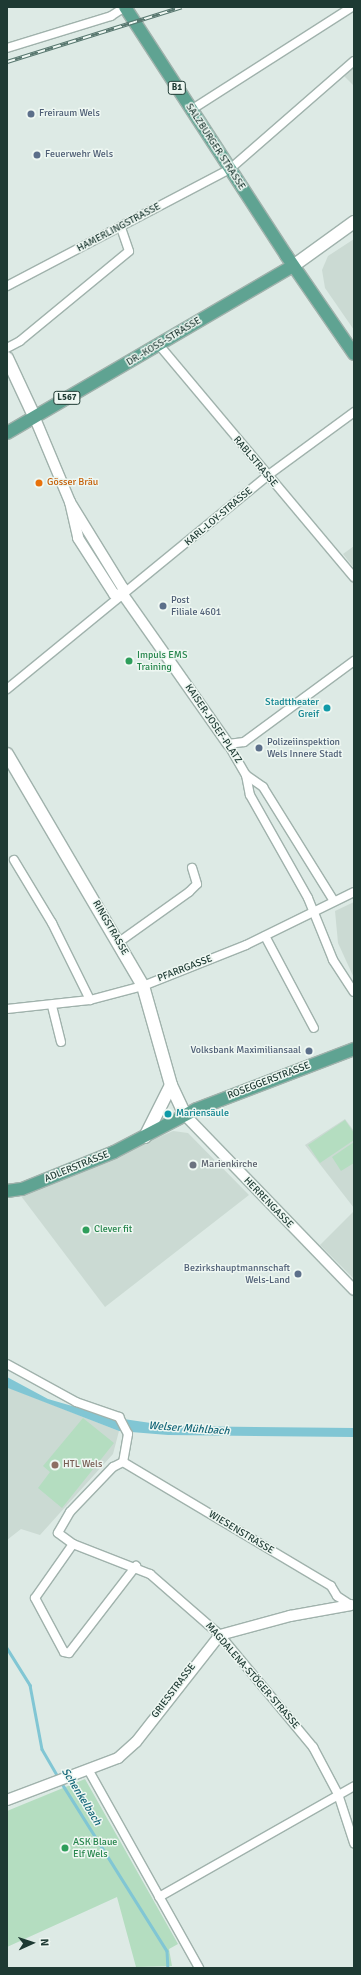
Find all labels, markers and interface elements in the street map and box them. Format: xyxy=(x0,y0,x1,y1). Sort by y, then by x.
road number: B1 xyxy=(167,81,187,95)
street label: SALZBURGER STRASSE xyxy=(183,102,247,192)
place label: Freiraum Wels xyxy=(39,108,100,120)
marker: Freiraum Wels xyxy=(26,109,36,119)
place label: Feuerwehr Wels xyxy=(45,149,113,161)
marker: Feuerwehr Wels xyxy=(32,150,42,160)
street label: HAMERLINGSTRASSE xyxy=(75,201,163,255)
street label: DR.-KOSS-STRASSE xyxy=(125,315,203,369)
road number: L567 xyxy=(53,391,81,405)
street label: RABLSTRASSE xyxy=(230,434,280,490)
place label: Gösser Bräu xyxy=(47,477,98,489)
marker: Gösser Bräu xyxy=(34,478,44,488)
street label: KARL-LOY-STRASSE xyxy=(183,485,255,549)
place label: Post Filiale 4601 xyxy=(171,594,221,618)
marker: Post Filiale 4601 xyxy=(158,601,168,611)
place label: Impuls EMS Training xyxy=(137,649,187,672)
marker: Impuls EMS Training xyxy=(124,656,134,666)
street label: KAISER-JOSEF-PLATZ xyxy=(182,682,244,766)
place label: Stadttheater Greif xyxy=(265,696,319,720)
marker: Stadttheater Greif xyxy=(322,703,332,713)
place label: Polizeiinspektion Wels Innere Stadt xyxy=(267,736,342,760)
marker: Polizeiinspektion Wels Innere Stadt xyxy=(254,743,264,753)
street label: RINGSTRASSE xyxy=(89,898,131,958)
street label: PFARRGASSE xyxy=(156,953,214,985)
place label: Volksbank Maximiliansaal xyxy=(190,1045,301,1057)
marker: Volksbank Maximiliansaal xyxy=(304,1046,314,1056)
street label: ROSEGGERSTRASSE xyxy=(226,1060,312,1102)
place label: Mariensäule xyxy=(176,1108,229,1120)
marker: Mariensäule xyxy=(163,1109,173,1119)
street label: ADLERSTRASSE xyxy=(43,1149,111,1185)
place label: Marienkirche xyxy=(201,1159,257,1171)
marker: Marienkirche xyxy=(188,1160,198,1170)
street label: HERRENGASSE xyxy=(241,1175,295,1231)
place label: Clever fit xyxy=(94,1224,132,1236)
marker: Clever fit xyxy=(81,1225,91,1235)
place label: Bezirkshauptmannschaft Wels-Land xyxy=(184,1262,290,1286)
marker: Bezirkshauptmannschaft Wels-Land xyxy=(293,1269,303,1279)
water label: Welser Mühlbach xyxy=(148,1420,230,1438)
place label: HTL Wels xyxy=(63,1459,102,1471)
marker: HTL Wels xyxy=(50,1460,60,1470)
street label: WIESENSTRASSE xyxy=(206,1509,276,1557)
street label: MAGDALENA-STÖGER-STRASSE xyxy=(202,1620,302,1732)
street label: GRIESSTRASSE xyxy=(149,1661,199,1721)
water label: Schenkelbach xyxy=(58,1766,104,1828)
place label: ASK Blaue Elf Wels xyxy=(73,1836,117,1860)
marker: ASK Blaue Elf Wels xyxy=(60,1843,70,1853)
north arrow xyxy=(12,1923,52,1963)
text: N xyxy=(38,1938,51,1947)

